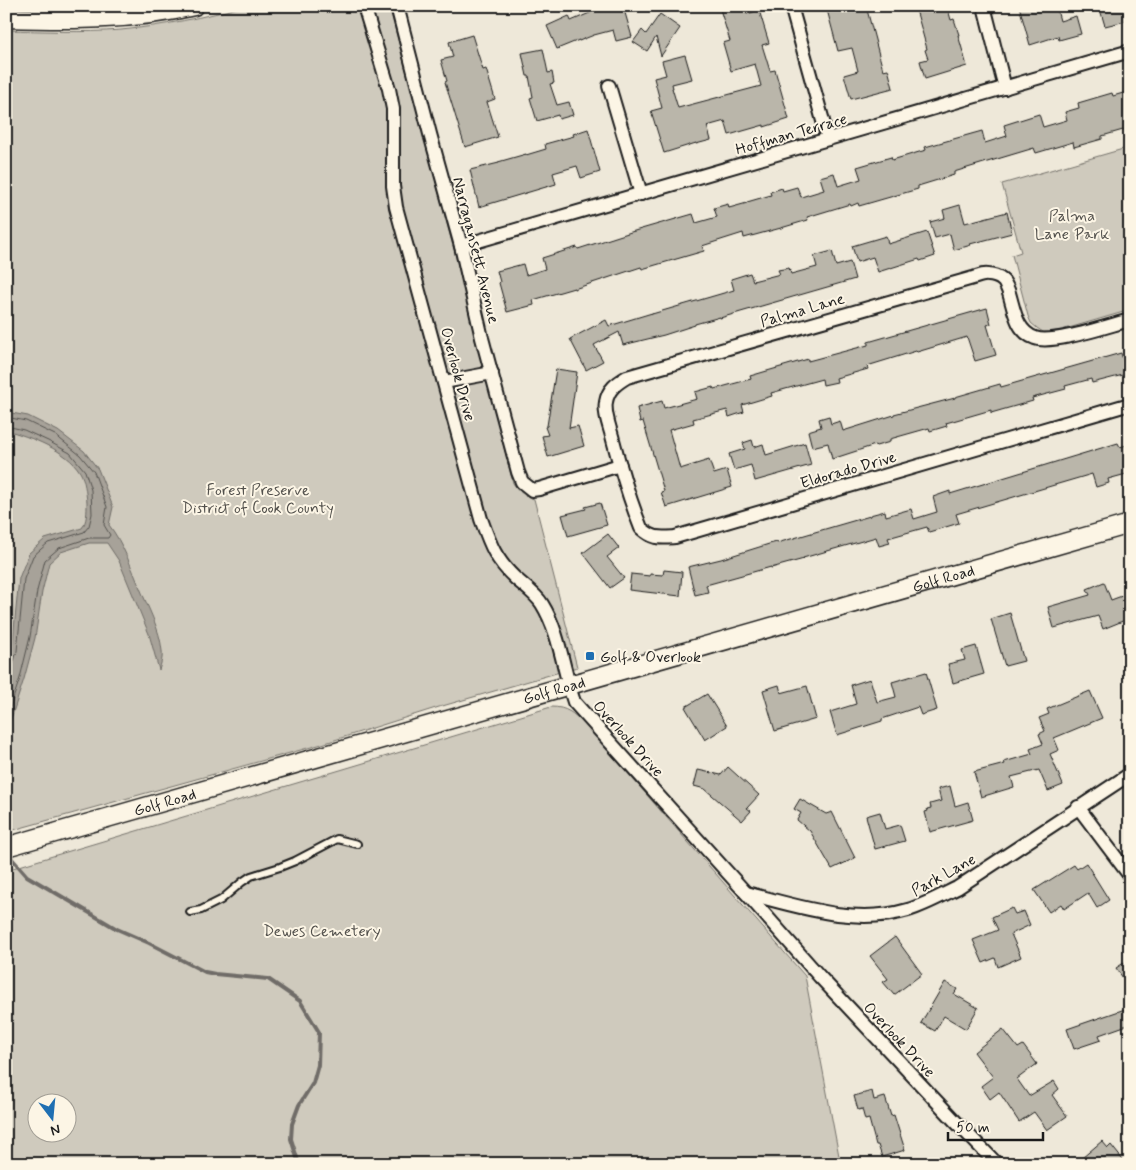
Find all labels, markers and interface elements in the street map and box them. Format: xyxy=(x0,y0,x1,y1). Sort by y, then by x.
street label: Hoffman Terrace xyxy=(733,108,850,160)
street label: Narragansett Avenue xyxy=(447,175,504,326)
park label: Palma Lane Park xyxy=(1035,206,1109,245)
street label: Palma Lane xyxy=(758,288,847,333)
street label: Overlook Drive xyxy=(435,325,480,424)
street label: Eldorado Drive xyxy=(798,447,899,494)
park label: Forest Preserve District of Cook County xyxy=(182,480,334,519)
street label: Golf Road xyxy=(910,560,977,598)
place label: Golf & Overlook xyxy=(600,647,701,668)
marker: Golf & Overlook xyxy=(584,650,596,662)
street label: Golf Road xyxy=(521,672,588,710)
street label: Overlook Drive xyxy=(588,696,668,782)
street label: Golf Road xyxy=(131,784,199,822)
street label: Park Lane xyxy=(908,849,980,902)
park label: Dewes Cemetery xyxy=(263,921,381,942)
street label: Overlook Drive xyxy=(858,998,939,1082)
north arrow xyxy=(28,1092,78,1142)
scale bar xyxy=(948,1110,1044,1142)
text: 50 m xyxy=(956,1118,990,1138)
text: N xyxy=(48,1120,62,1139)

